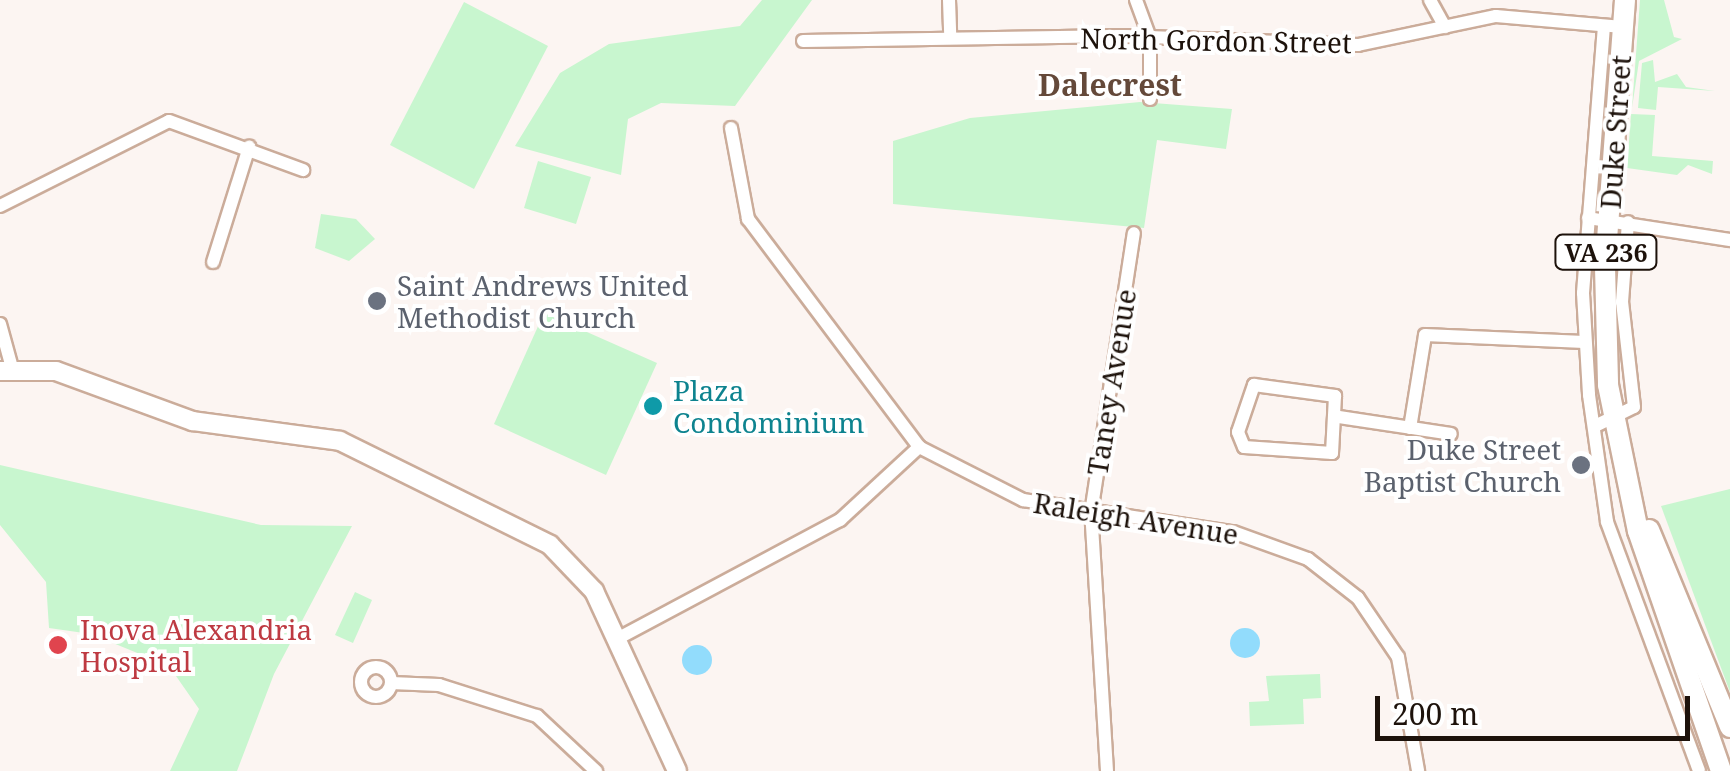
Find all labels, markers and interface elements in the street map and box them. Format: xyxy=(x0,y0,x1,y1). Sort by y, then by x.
street label: North Gordon Street xyxy=(1080,21,1352,59)
street label: Duke Street xyxy=(1593,54,1637,210)
district label: Dalecrest xyxy=(1038,67,1182,103)
road number: VA 236 xyxy=(1554,232,1658,272)
place label: Saint Andrews United Methodist Church xyxy=(397,268,688,334)
street label: Taney Avenue xyxy=(1080,286,1142,478)
marker: Saint Andrews United Methodist Church xyxy=(366,290,388,312)
place label: Plaza Condominium xyxy=(673,373,864,439)
marker: Plaza Condominium xyxy=(642,395,664,417)
place label: Duke Street Baptist Church xyxy=(1364,432,1561,498)
marker: Duke Street Baptist Church xyxy=(1570,454,1592,476)
street label: Raleigh Avenue xyxy=(1031,485,1241,551)
place label: Inova Alexandria Hospital xyxy=(80,612,312,678)
marker: Inova Alexandria Hospital xyxy=(45,632,71,658)
scale bar xyxy=(1380,676,1695,738)
text: 200 m xyxy=(1392,693,1478,734)

